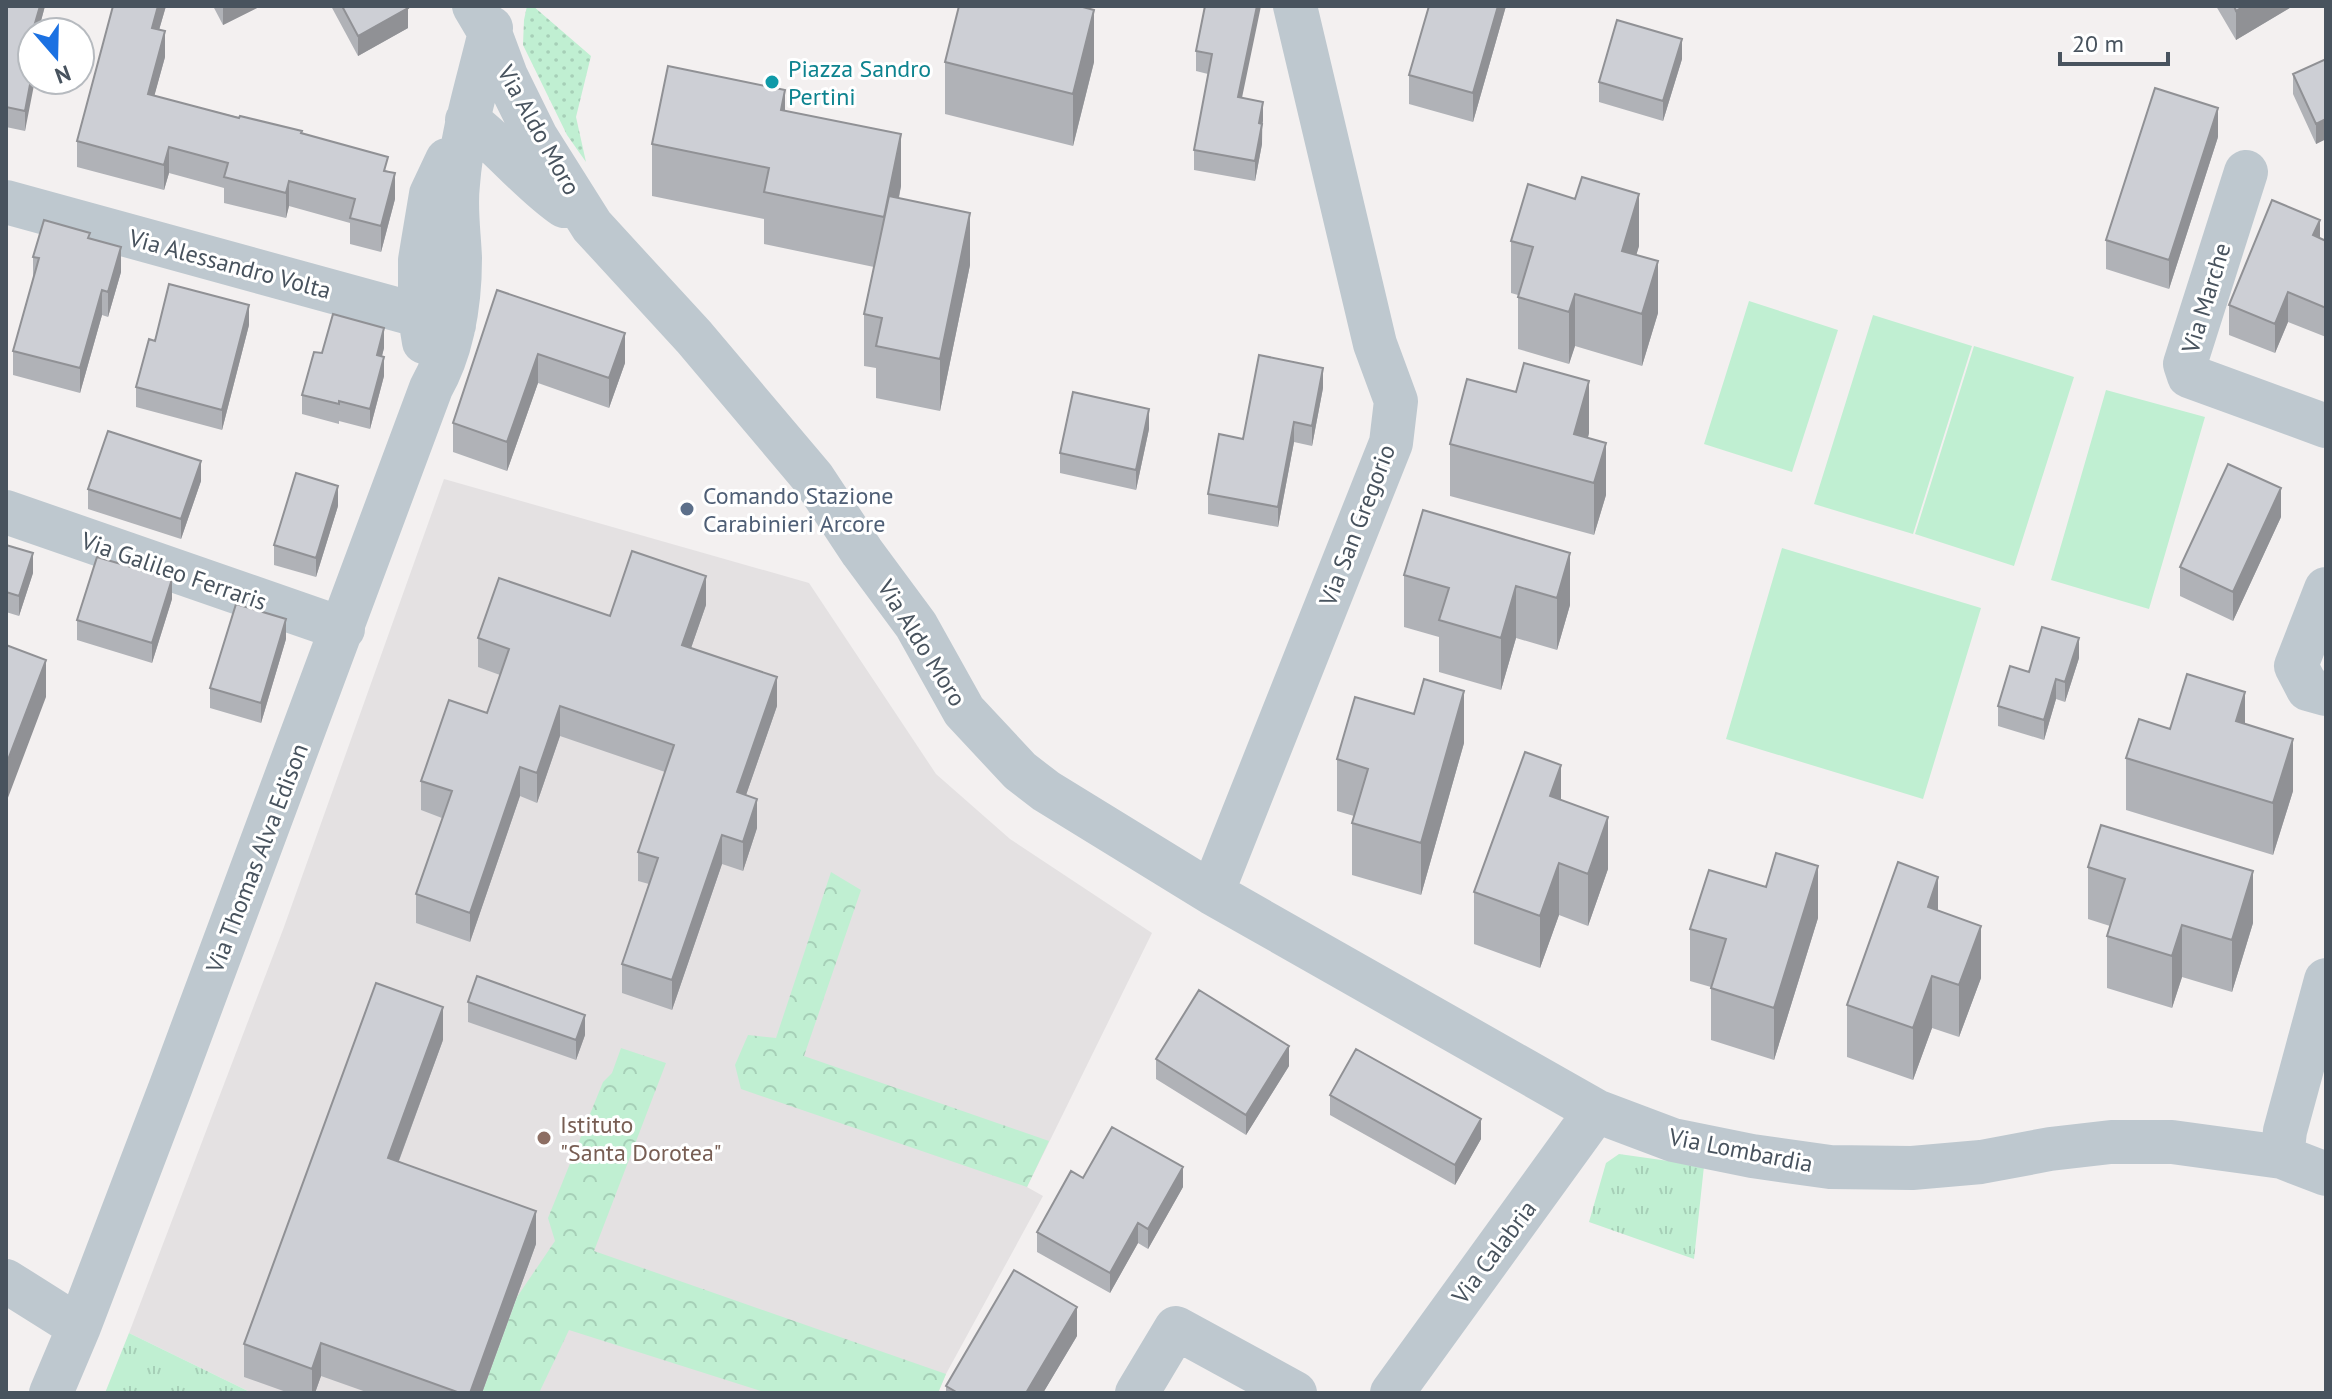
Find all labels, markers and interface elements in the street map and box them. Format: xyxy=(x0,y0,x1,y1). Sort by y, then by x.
north arrow xyxy=(16,16,96,96)
scale bar xyxy=(2060,16,2168,66)
text: 20 m xyxy=(2072,28,2124,59)
place label: Piazza Sandro Pertini xyxy=(788,53,931,112)
text: N xyxy=(51,59,74,90)
street label: Via Aldo Moro xyxy=(490,59,587,200)
marker: Piazza Sandro Pertini xyxy=(763,73,781,91)
street label: Via Alessandro Volta xyxy=(125,222,334,306)
street label: Via Marche xyxy=(2174,239,2237,358)
street label: Via San Gregorio xyxy=(1312,440,1402,611)
place label: Comando Stazione Carabinieri Arcore xyxy=(703,480,894,539)
marker: Comando Stazione Carabinieri Arcore xyxy=(678,500,696,518)
street label: Via Galileo Ferraris xyxy=(76,524,271,617)
street label: Via Aldo Moro xyxy=(870,573,973,712)
street label: Via Thomas Alva Edison xyxy=(199,739,315,978)
place label: Istituto "Santa Dorotea" xyxy=(560,1109,722,1168)
street label: Via Lombardia xyxy=(1665,1121,1816,1179)
marker: Istituto "Santa Dorotea" xyxy=(535,1129,553,1147)
street label: Via Calabria xyxy=(1444,1194,1543,1311)

